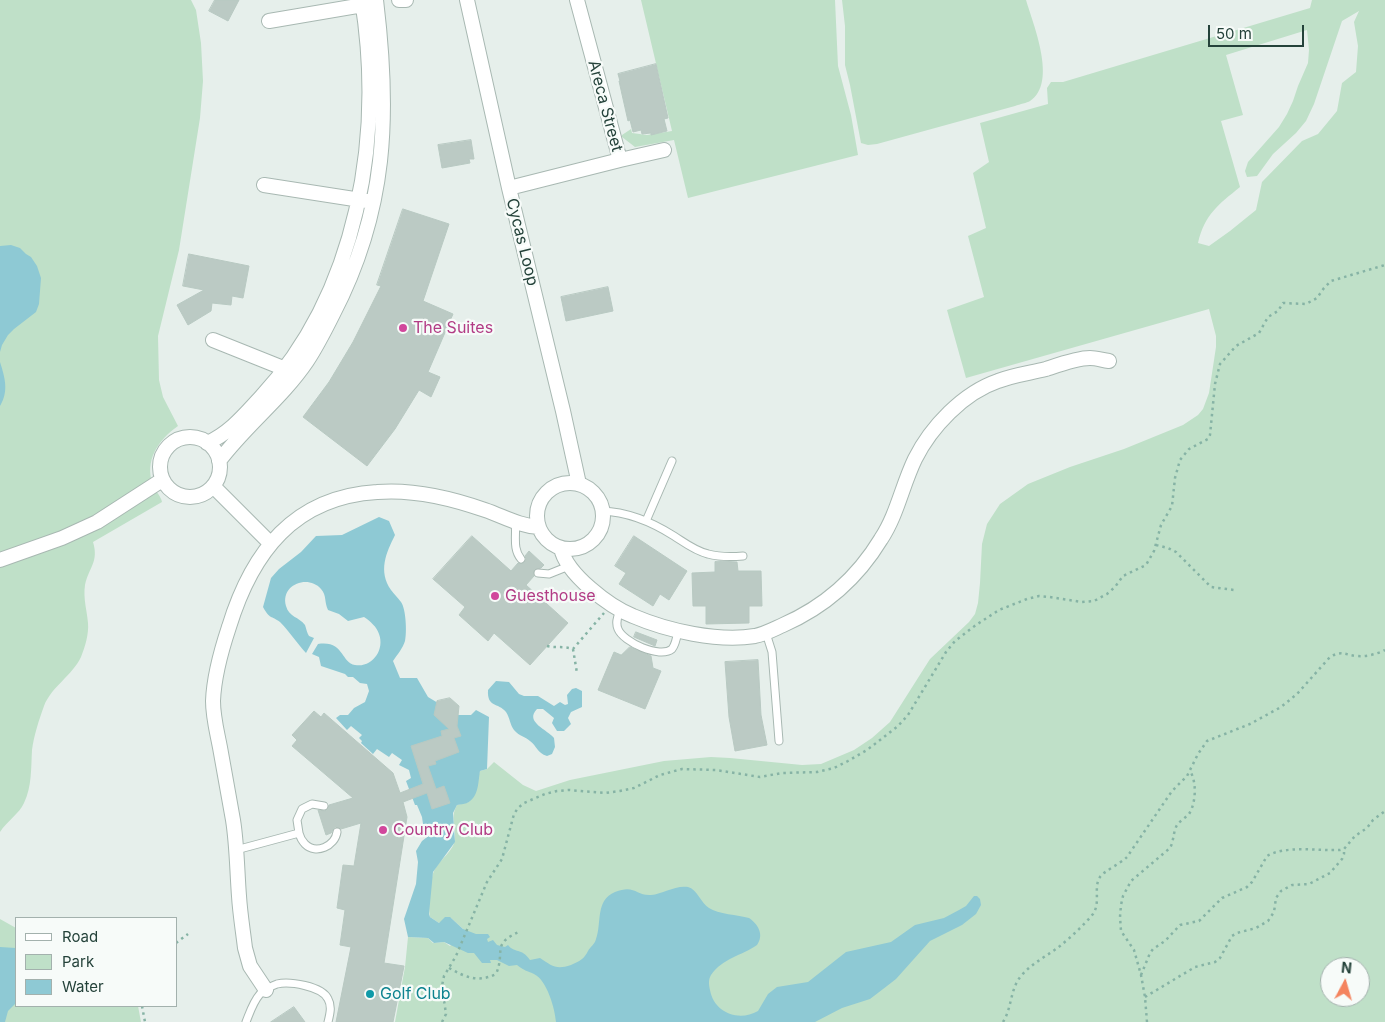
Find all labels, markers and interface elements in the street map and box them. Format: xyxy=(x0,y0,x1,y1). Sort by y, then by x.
scale bar xyxy=(1210,15,1306,47)
text: 50 m xyxy=(1216,24,1252,43)
street label: Areca Street xyxy=(584,58,626,154)
street label: Cycas Loop xyxy=(502,196,542,288)
place label: The Suites xyxy=(413,318,493,338)
marker: The Suites xyxy=(397,322,409,334)
place label: Guesthouse xyxy=(505,586,596,606)
marker: Guesthouse xyxy=(489,590,501,602)
place label: Country Club xyxy=(393,820,493,840)
marker: Country Club xyxy=(377,824,389,836)
legend xyxy=(15,917,178,1007)
text: Road xyxy=(62,927,98,946)
text: Park xyxy=(62,952,94,971)
north arrow xyxy=(1320,957,1370,1007)
text: N xyxy=(1340,959,1353,977)
text: Water xyxy=(62,977,104,996)
place label: Golf Club xyxy=(380,984,451,1004)
marker: Golf Club xyxy=(364,988,376,1000)

